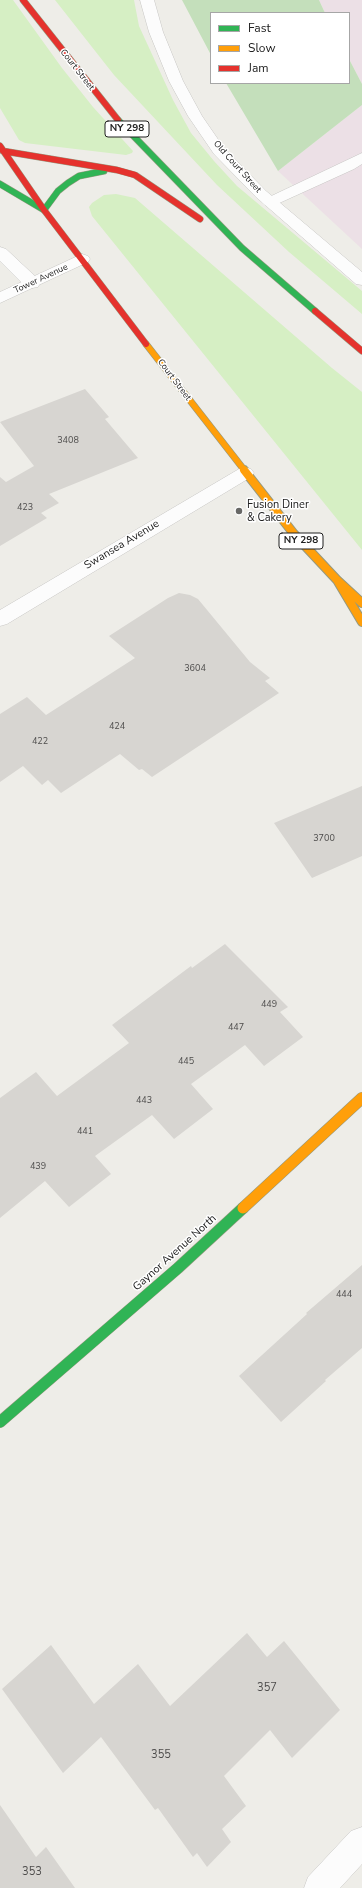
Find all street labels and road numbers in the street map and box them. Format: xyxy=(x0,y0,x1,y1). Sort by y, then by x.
street label: Court Street xyxy=(58,47,96,93)
road number: NY 298 xyxy=(105,121,149,137)
street label: Old Court Street xyxy=(211,139,263,195)
street label: Tower Avenue xyxy=(12,262,70,296)
street label: Court Street xyxy=(155,357,193,403)
street label: Swansea Avenue xyxy=(82,517,162,573)
road number: NY 298 xyxy=(279,533,323,549)
street label: Gaynor Avenue North xyxy=(131,1212,219,1294)

